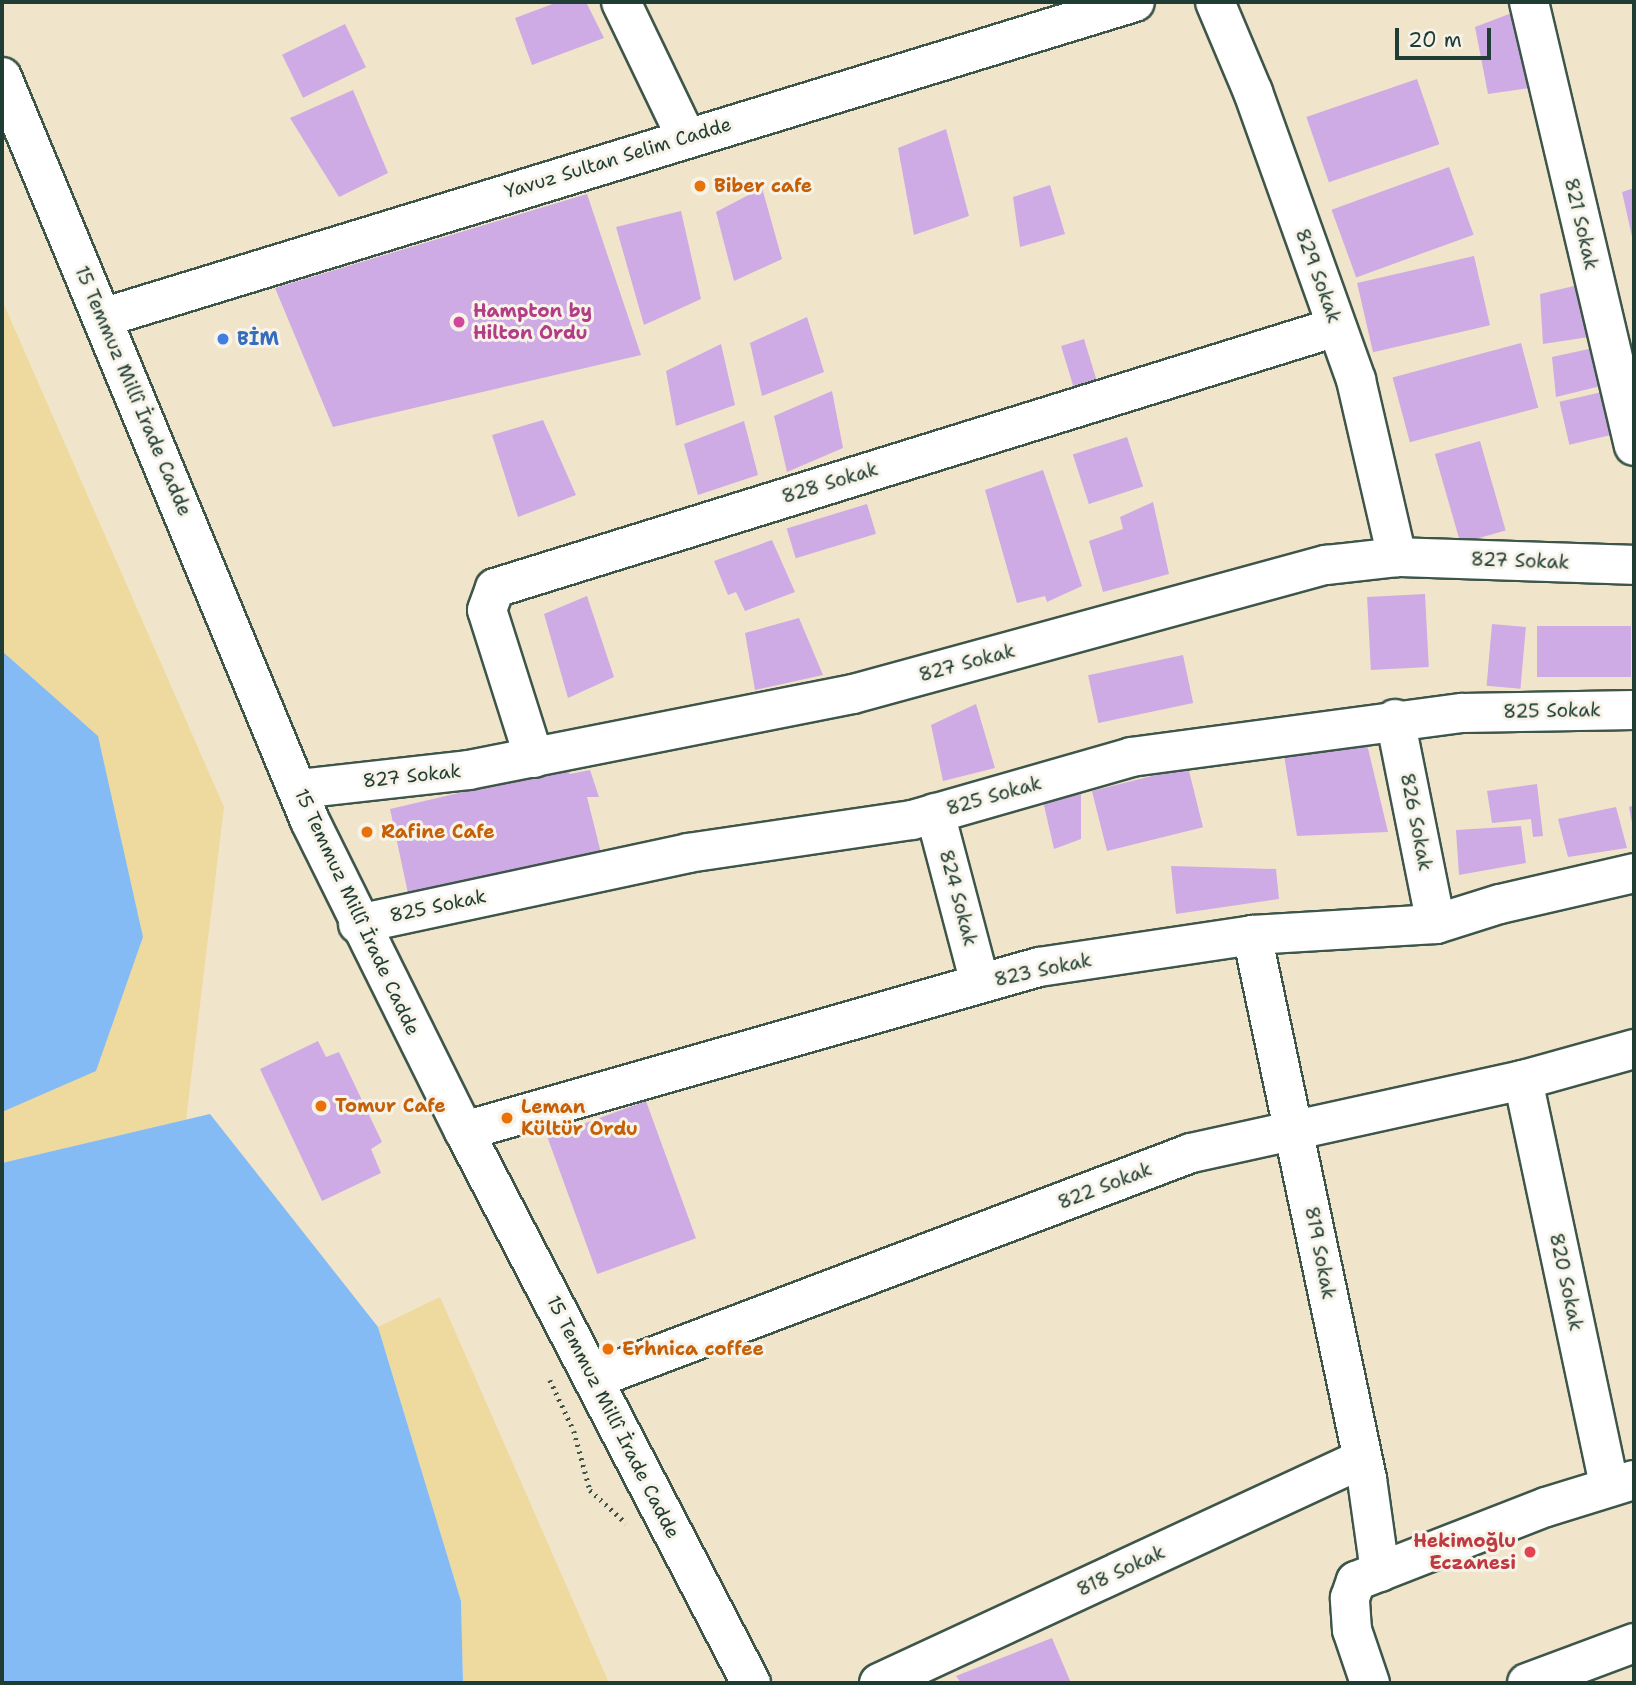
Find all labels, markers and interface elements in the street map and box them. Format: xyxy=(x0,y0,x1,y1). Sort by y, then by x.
scale bar xyxy=(1398,14,1494,58)
text: 20 m xyxy=(1408,26,1462,54)
street label: Yavuz Sultan Selim Cadde xyxy=(502,113,734,203)
place label: Biber cafe xyxy=(714,175,812,197)
street label: 821 Sokak xyxy=(1559,176,1603,272)
marker: Biber cafe xyxy=(692,178,708,194)
street label: 829 Sokak xyxy=(1290,226,1346,326)
street label: 15 Temmuz Millî İrade Cadde xyxy=(70,262,196,520)
place label: Hampton by Hilton Ordu xyxy=(473,300,592,344)
marker: Hampton by Hilton Ordu xyxy=(451,314,467,330)
place label: BİM xyxy=(237,328,279,350)
marker: BİM xyxy=(215,331,231,347)
street label: 828 Sokak xyxy=(779,458,881,508)
street label: 827 Sokak xyxy=(1470,548,1570,574)
street label: 827 Sokak xyxy=(916,639,1018,687)
street label: 825 Sokak xyxy=(1503,699,1601,723)
street label: 827 Sokak xyxy=(362,760,462,792)
street label: 826 Sokak xyxy=(1395,771,1437,873)
street label: 825 Sokak xyxy=(944,772,1044,820)
street label: 15 Temmuz Millî İrade Cadde xyxy=(290,785,424,1039)
place label: Rafine Cafe xyxy=(381,821,495,843)
marker: Rafine Cafe xyxy=(359,824,375,840)
street label: 824 Sokak xyxy=(934,847,982,949)
street label: 825 Sokak xyxy=(388,885,488,927)
street label: 823 Sokak xyxy=(992,949,1094,991)
place label: Tomur Cafe xyxy=(335,1095,446,1117)
place label: Leman Kültür Ordu xyxy=(521,1096,638,1140)
marker: Tomur Cafe xyxy=(313,1098,329,1114)
marker: Leman Kültür Ordu xyxy=(499,1110,515,1126)
street label: 822 Sokak xyxy=(1055,1158,1155,1214)
street label: 819 Sokak xyxy=(1300,1205,1340,1301)
street label: 820 Sokak xyxy=(1545,1231,1587,1333)
street label: 15 Temmuz Millî İrade Cadde xyxy=(542,1292,684,1542)
place label: Erhnica coffee xyxy=(622,1338,764,1360)
marker: Erhnica coffee xyxy=(600,1341,616,1357)
place label: Hekimoğlu Eczanesi xyxy=(1413,1530,1516,1574)
street label: 818 Sokak xyxy=(1073,1541,1169,1601)
marker: Hekimoğlu Eczanesi xyxy=(1522,1544,1538,1560)

